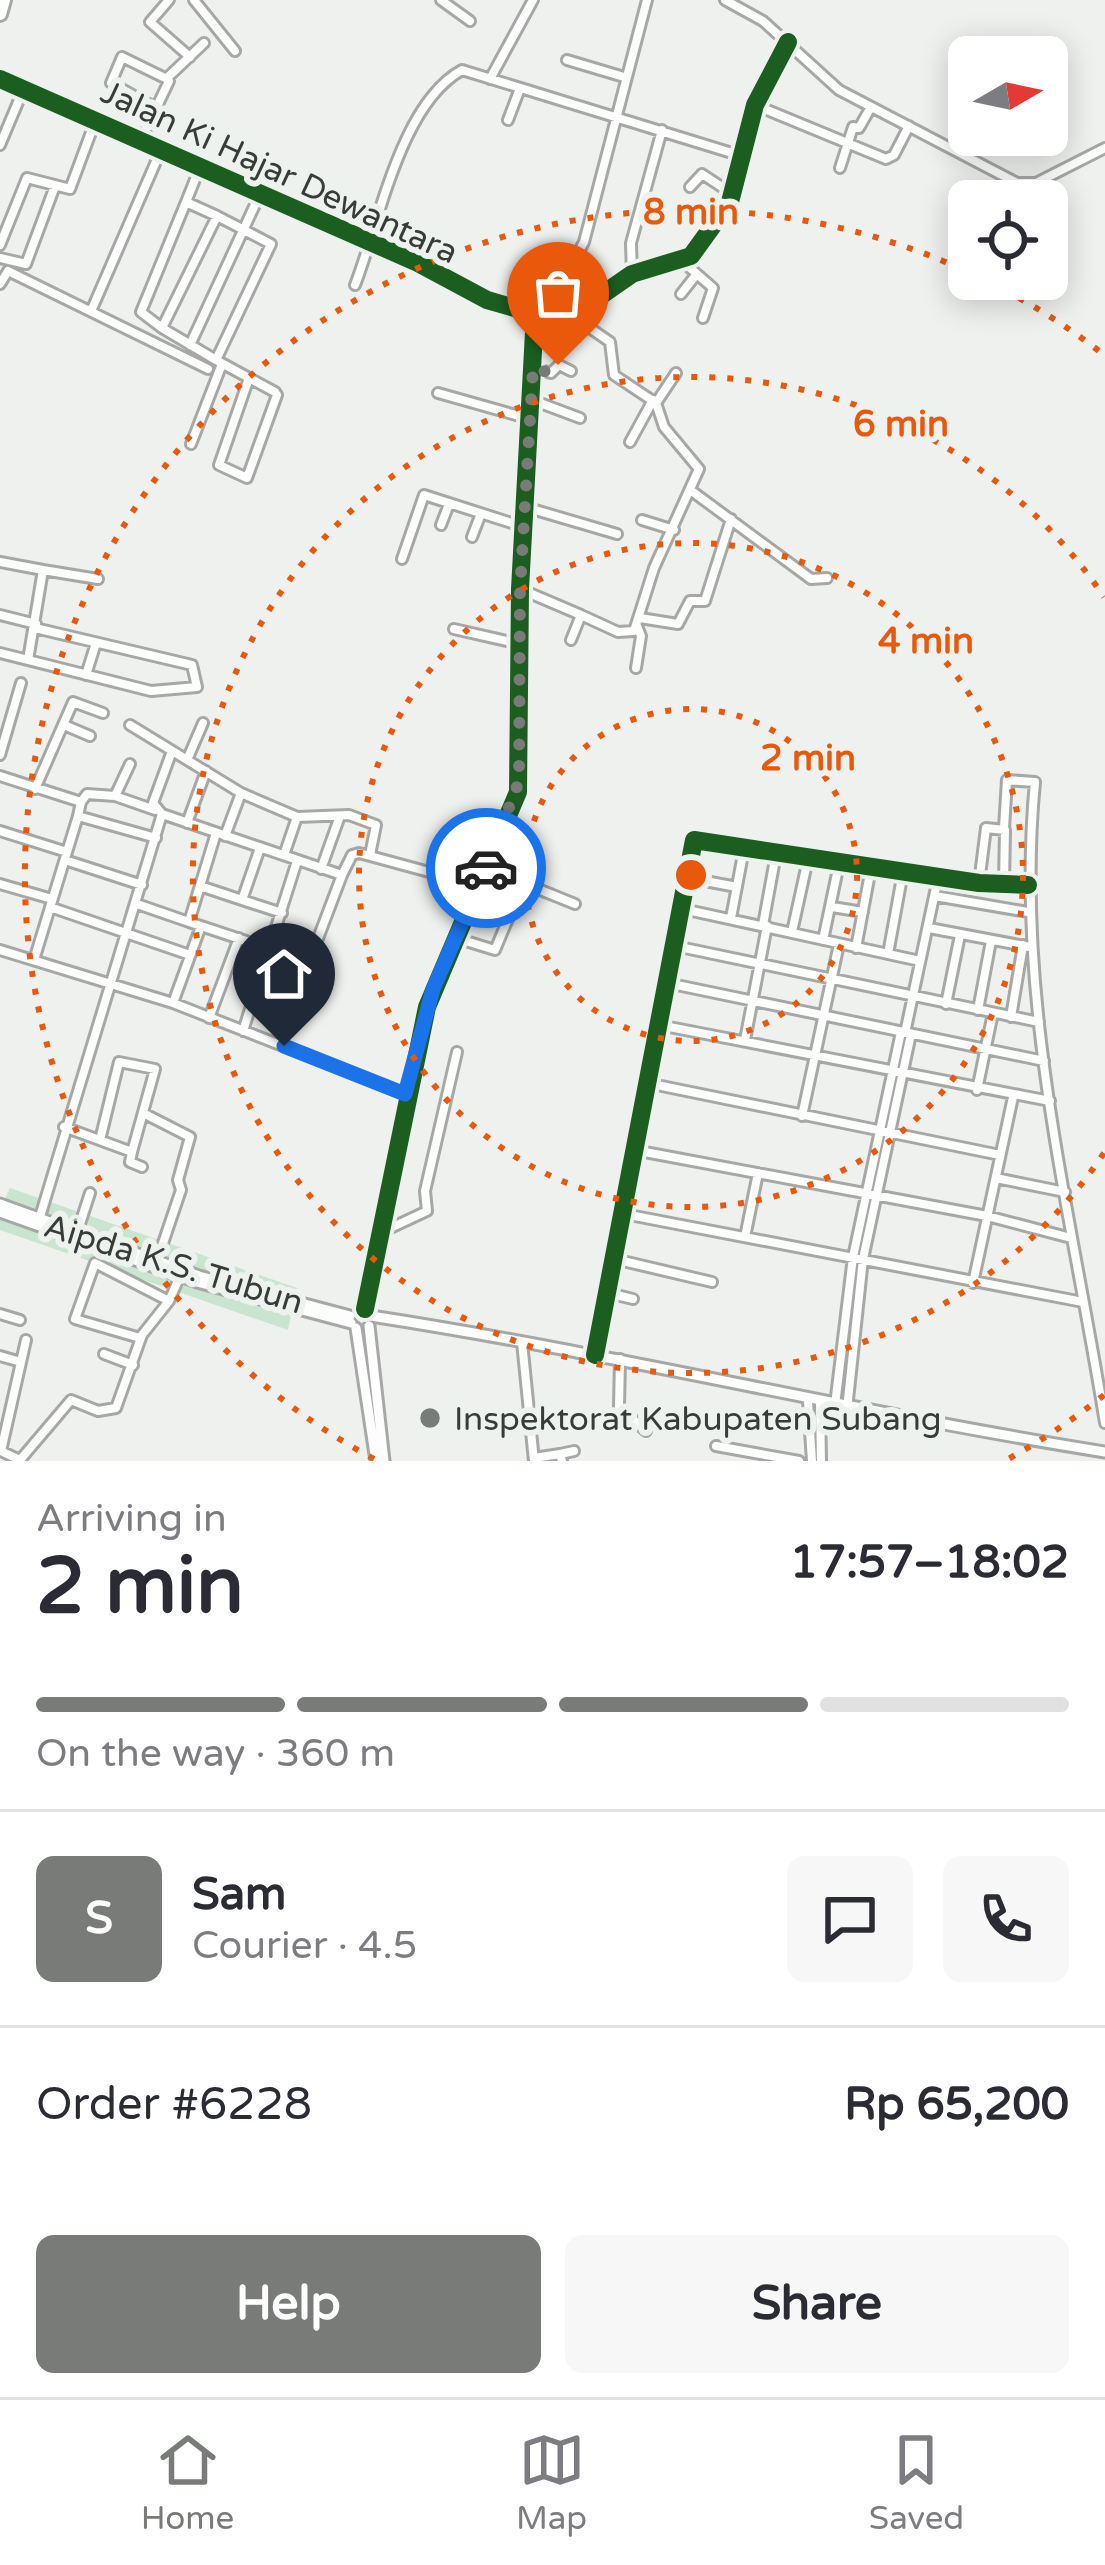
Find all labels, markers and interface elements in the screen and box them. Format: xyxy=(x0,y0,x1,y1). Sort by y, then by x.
north arrow xyxy=(948,36,1068,156)
map controls xyxy=(948,36,1068,300)
street label: Jalan Ki Hajar Dewantara xyxy=(95,72,464,272)
button: locate xyxy=(948,180,1068,300)
text: 8 min xyxy=(643,191,739,234)
pin xyxy=(507,242,609,365)
icon: bag xyxy=(525,260,591,326)
text: 6 min xyxy=(853,403,949,446)
text: 4 min xyxy=(878,620,974,663)
text: 2 min xyxy=(760,737,856,780)
courier xyxy=(426,808,546,928)
icon: car xyxy=(453,835,519,901)
centre of rings xyxy=(670,854,712,896)
pin xyxy=(233,923,335,1046)
icon: home xyxy=(251,941,317,1007)
street label: Aipda K.S. Tubun xyxy=(39,1206,308,1322)
place label: Inspektorat Kabupaten Subang xyxy=(454,1400,942,1439)
marker: Inspektorat Kabupaten Subang xyxy=(417,1405,443,1431)
text: Arriving in xyxy=(36,1495,227,1542)
text: 17:57–18:02 xyxy=(790,1536,1069,1590)
text: 2 min xyxy=(36,1540,244,1634)
text: On the way · 360 m xyxy=(36,1730,395,1777)
button: chat xyxy=(787,1856,913,1982)
button: phone xyxy=(943,1856,1069,1982)
text: Sam xyxy=(192,1868,286,1922)
text: S xyxy=(85,1892,113,1946)
text: Courier · 4.5 xyxy=(192,1922,417,1969)
text: Order #6228 xyxy=(36,2078,312,2132)
text: Rp 65,200 xyxy=(844,2078,1069,2132)
button: Help xyxy=(36,2235,541,2373)
button: Share xyxy=(565,2235,1069,2373)
tab: Home xyxy=(141,2427,234,2538)
tab: Map xyxy=(516,2427,587,2538)
tab: Saved xyxy=(869,2427,964,2538)

